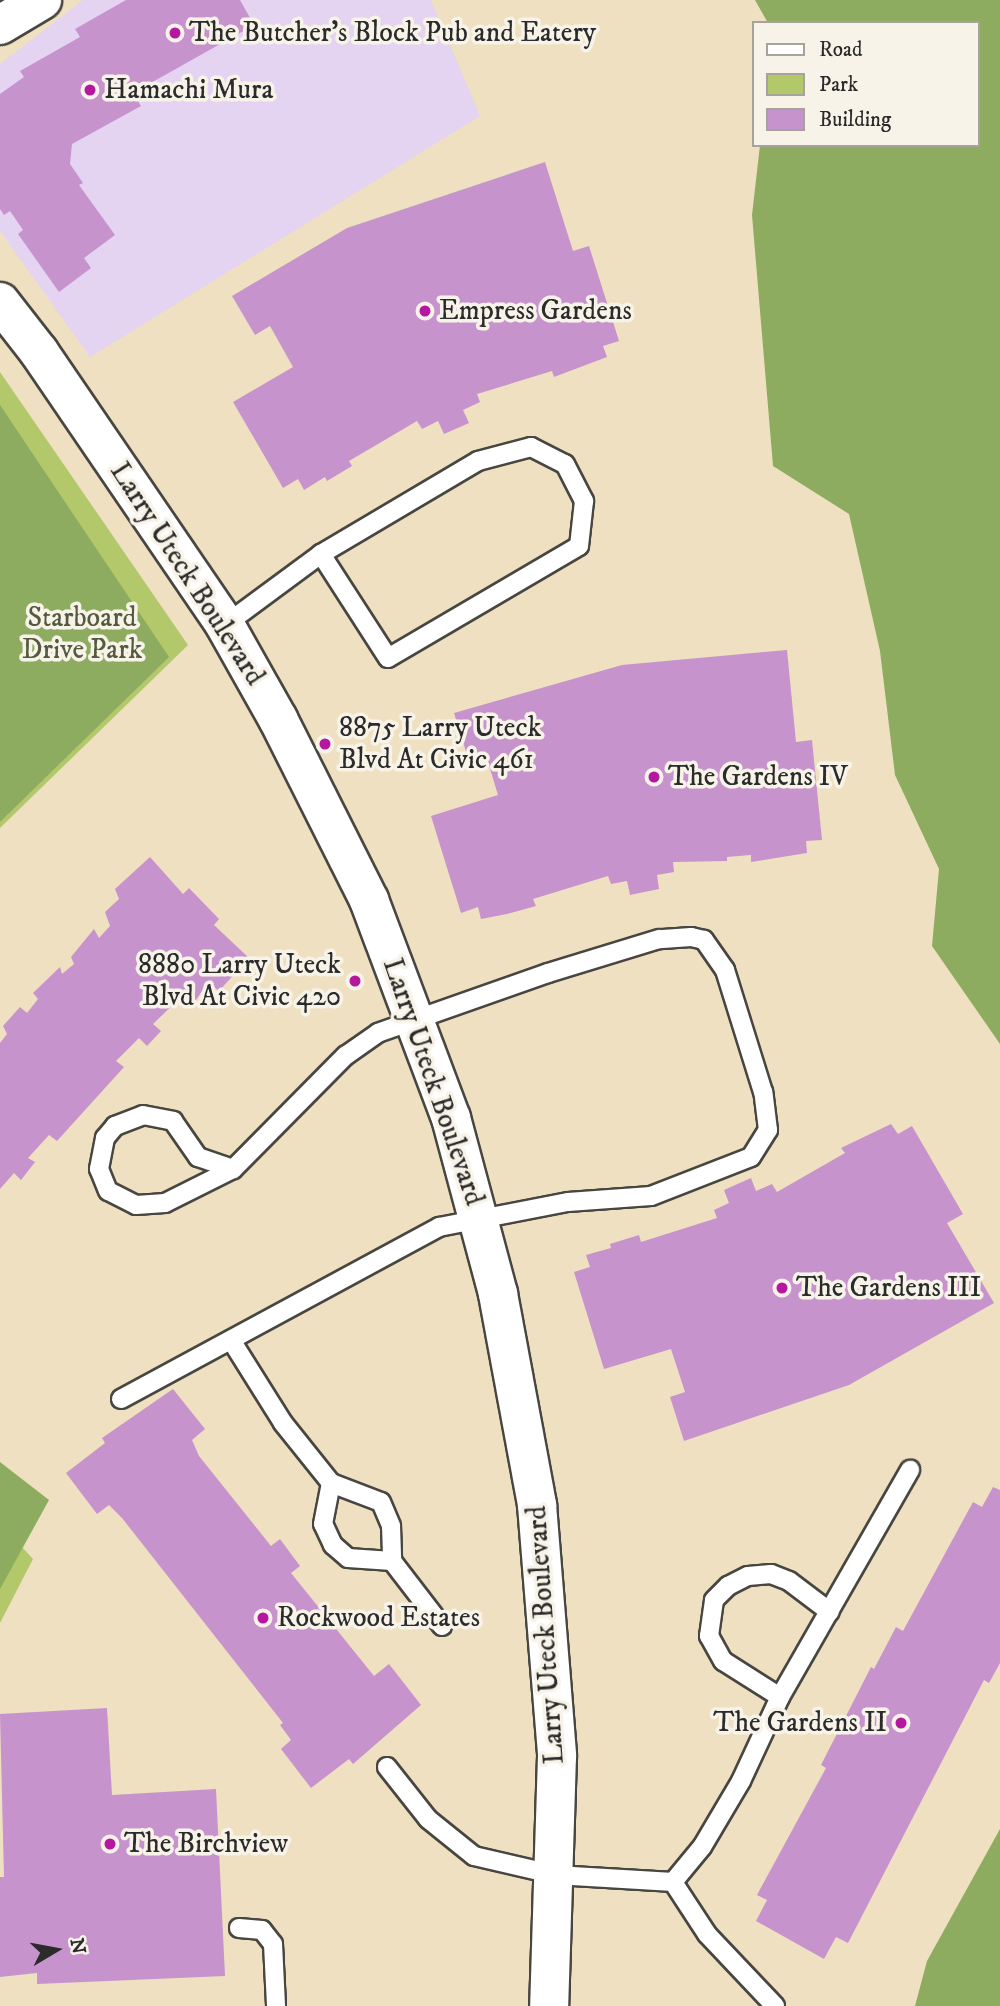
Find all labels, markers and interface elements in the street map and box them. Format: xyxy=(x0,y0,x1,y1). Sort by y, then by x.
place label: The Butcher's Block Pub and Eatery xyxy=(189,16,596,50)
legend xyxy=(752,21,979,147)
marker: The Butcher's Block Pub and Eatery xyxy=(167,25,183,41)
text: Road xyxy=(819,37,863,63)
text: Park xyxy=(819,72,858,98)
place label: Hamachi Mura xyxy=(104,73,273,107)
marker: Hamachi Mura xyxy=(82,82,98,98)
text: Building xyxy=(819,107,891,133)
place label: Empress Gardens xyxy=(439,294,632,328)
marker: Empress Gardens xyxy=(417,303,433,319)
street label: Larry Uteck Boulevard xyxy=(102,456,272,692)
park label: Starboard Drive Park xyxy=(22,601,142,667)
place label: 8875 Larry Uteck Blvd At Civic 461 xyxy=(339,711,541,777)
marker: 8875 Larry Uteck Blvd At Civic 461 xyxy=(317,736,333,752)
place label: The Gardens IV xyxy=(668,760,848,794)
marker: The Gardens IV xyxy=(646,769,662,785)
place label: 8880 Larry Uteck Blvd At Civic 420 xyxy=(138,948,341,1014)
street label: Larry Uteck Boulevard xyxy=(375,954,491,1210)
marker: 8880 Larry Uteck Blvd At Civic 420 xyxy=(347,973,363,989)
place label: The Gardens III xyxy=(796,1271,981,1305)
marker: The Gardens III xyxy=(774,1280,790,1296)
street label: Larry Uteck Boulevard xyxy=(520,1505,572,1765)
place label: Rockwood Estates xyxy=(277,1601,480,1635)
marker: Rockwood Estates xyxy=(255,1610,271,1626)
place label: The Gardens II xyxy=(713,1706,887,1740)
marker: The Gardens II xyxy=(893,1715,909,1731)
place label: The Birchview xyxy=(124,1827,288,1861)
marker: The Birchview xyxy=(102,1836,118,1852)
north arrow xyxy=(21,1915,91,1985)
text: N xyxy=(64,1937,90,1956)

